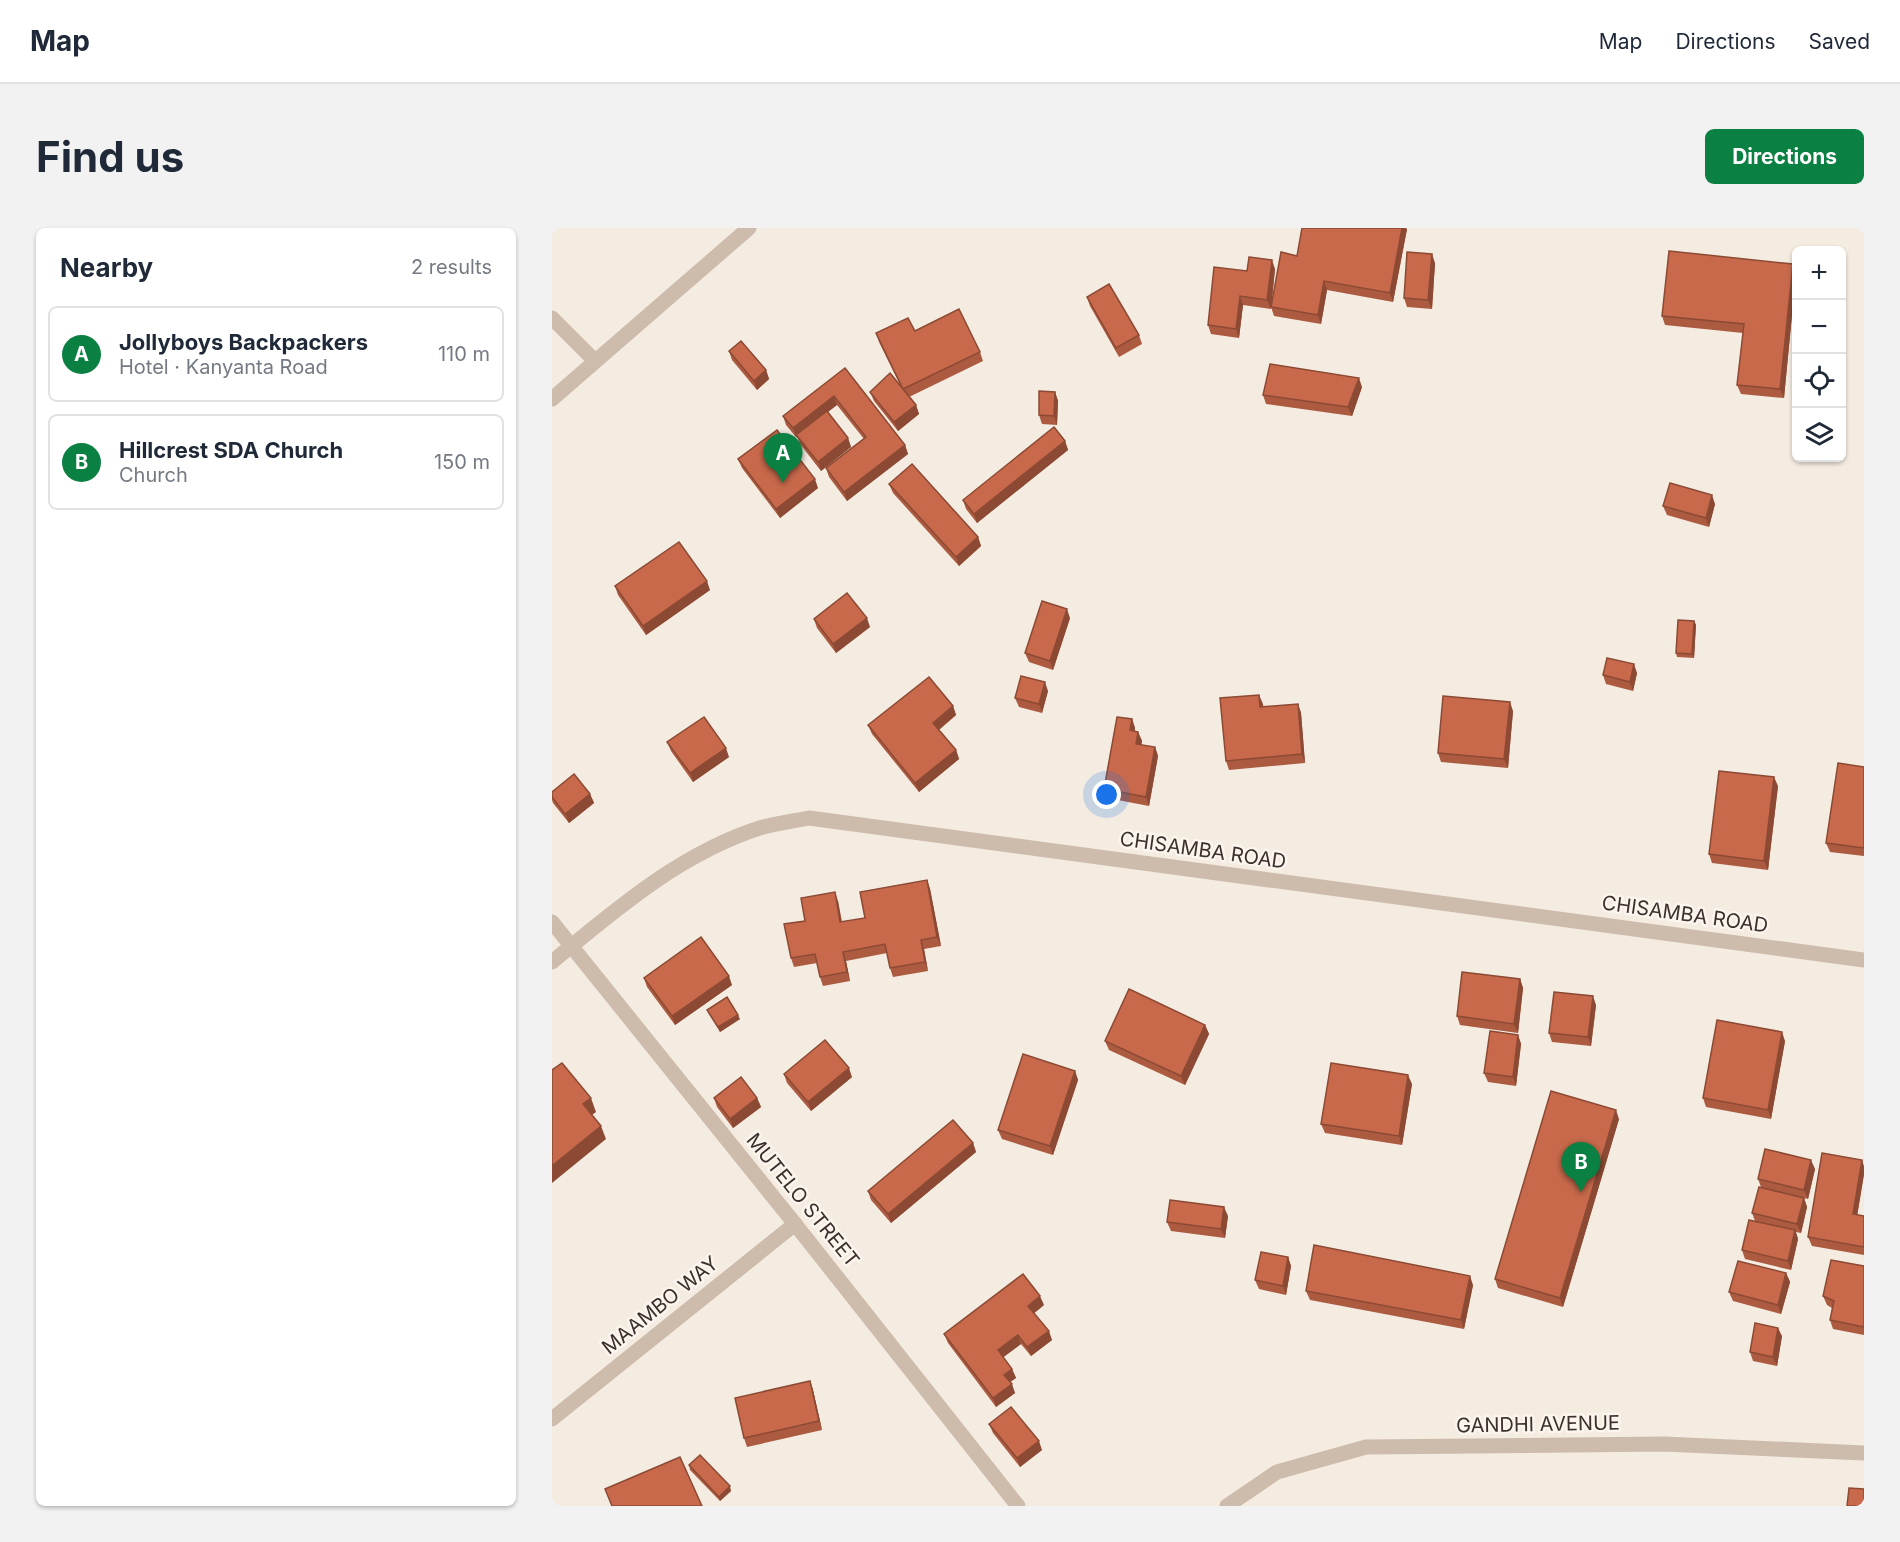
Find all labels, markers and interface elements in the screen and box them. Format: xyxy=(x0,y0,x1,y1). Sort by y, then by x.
text: Map xyxy=(30,24,90,58)
text: Map xyxy=(1599,29,1642,54)
text: Directions xyxy=(1675,29,1776,54)
text: Saved xyxy=(1809,29,1870,54)
button: Directions xyxy=(1705,129,1864,184)
text: Find us xyxy=(36,131,184,182)
map controls xyxy=(1792,246,1846,462)
button: + xyxy=(1792,246,1846,300)
text: Nearby xyxy=(60,252,153,283)
text: 2 results xyxy=(411,255,492,279)
button: − xyxy=(1792,300,1846,354)
text: Jollyboys Backpackers xyxy=(119,329,368,355)
text: A xyxy=(74,342,89,366)
text: 110 m xyxy=(438,342,490,366)
button: locate xyxy=(1792,354,1846,408)
text: Hotel · Kanyanta Road xyxy=(119,355,328,379)
button: layers xyxy=(1792,408,1846,462)
pin: A xyxy=(764,434,802,483)
text: Hillcrest SDA Church xyxy=(119,437,343,463)
text: B xyxy=(75,450,88,474)
text: 150 m xyxy=(434,450,490,474)
text: Church xyxy=(119,463,188,487)
your location xyxy=(1092,780,1121,809)
street label: CHISAMBA ROAD xyxy=(1118,826,1288,874)
street label: CHISAMBA ROAD xyxy=(1600,890,1770,938)
street label: MUTELO STREET xyxy=(742,1128,864,1272)
pin: B xyxy=(1562,1142,1600,1192)
street label: MAAMBO WAY xyxy=(597,1251,723,1359)
street label: GANDHI AVENUE xyxy=(1456,1411,1620,1437)

